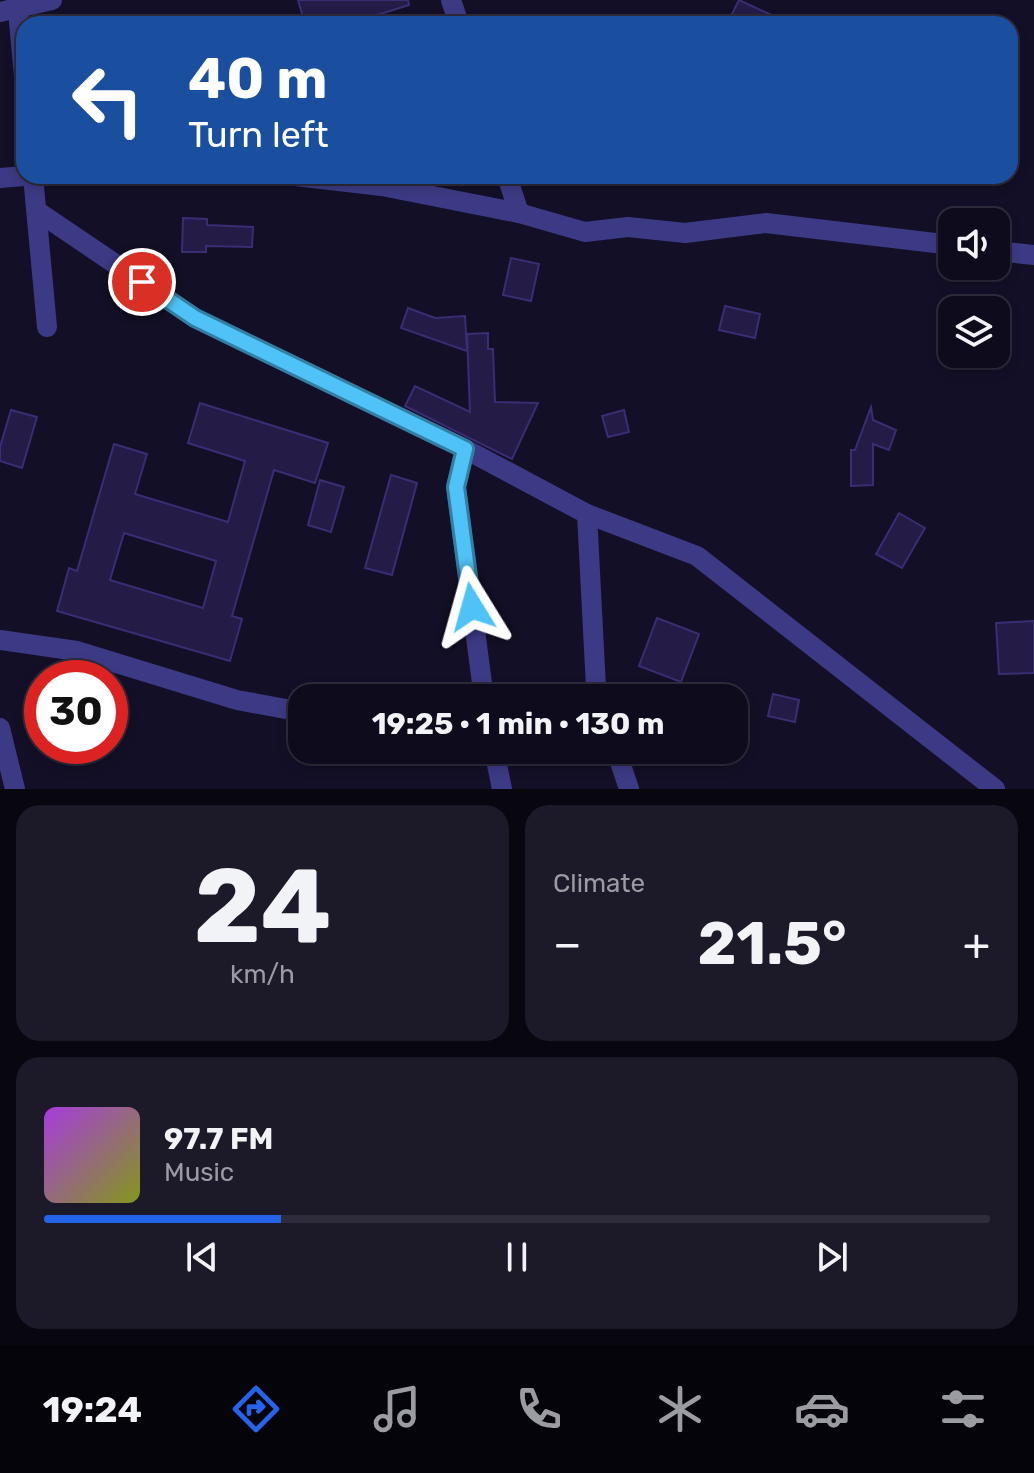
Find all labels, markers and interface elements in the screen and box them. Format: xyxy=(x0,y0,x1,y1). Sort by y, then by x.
text: 40 m xyxy=(188,46,328,112)
icon: left xyxy=(56,48,160,152)
text: Turn left xyxy=(188,113,329,156)
map controls xyxy=(938,208,1010,368)
button: sound xyxy=(938,208,1010,280)
pin xyxy=(108,248,176,316)
icon: arrive xyxy=(120,260,164,304)
button: layers xyxy=(938,296,1010,368)
position arrow xyxy=(430,565,514,649)
speed limit sign: 30 xyxy=(24,660,128,764)
text: 19:25 · 1 min · 130 m xyxy=(372,706,664,742)
text: 24 xyxy=(193,845,332,968)
text: Climate xyxy=(553,868,645,899)
text: 21.5° xyxy=(697,908,847,979)
text: − xyxy=(553,918,582,970)
text: + xyxy=(963,918,990,970)
text: km/h xyxy=(230,959,295,990)
text: 97.7 FM xyxy=(164,1121,273,1157)
text: Music xyxy=(164,1157,234,1188)
icon: previous xyxy=(180,1235,224,1279)
icon: pause xyxy=(495,1235,539,1279)
icon: next xyxy=(810,1235,854,1279)
icon: directions xyxy=(228,1381,284,1437)
icon: music xyxy=(369,1381,425,1437)
icon: phone xyxy=(511,1381,567,1437)
icon: climate xyxy=(652,1381,708,1437)
icon: car xyxy=(794,1381,850,1437)
icon: filters xyxy=(935,1381,991,1437)
text: 19:24 xyxy=(43,1388,142,1431)

